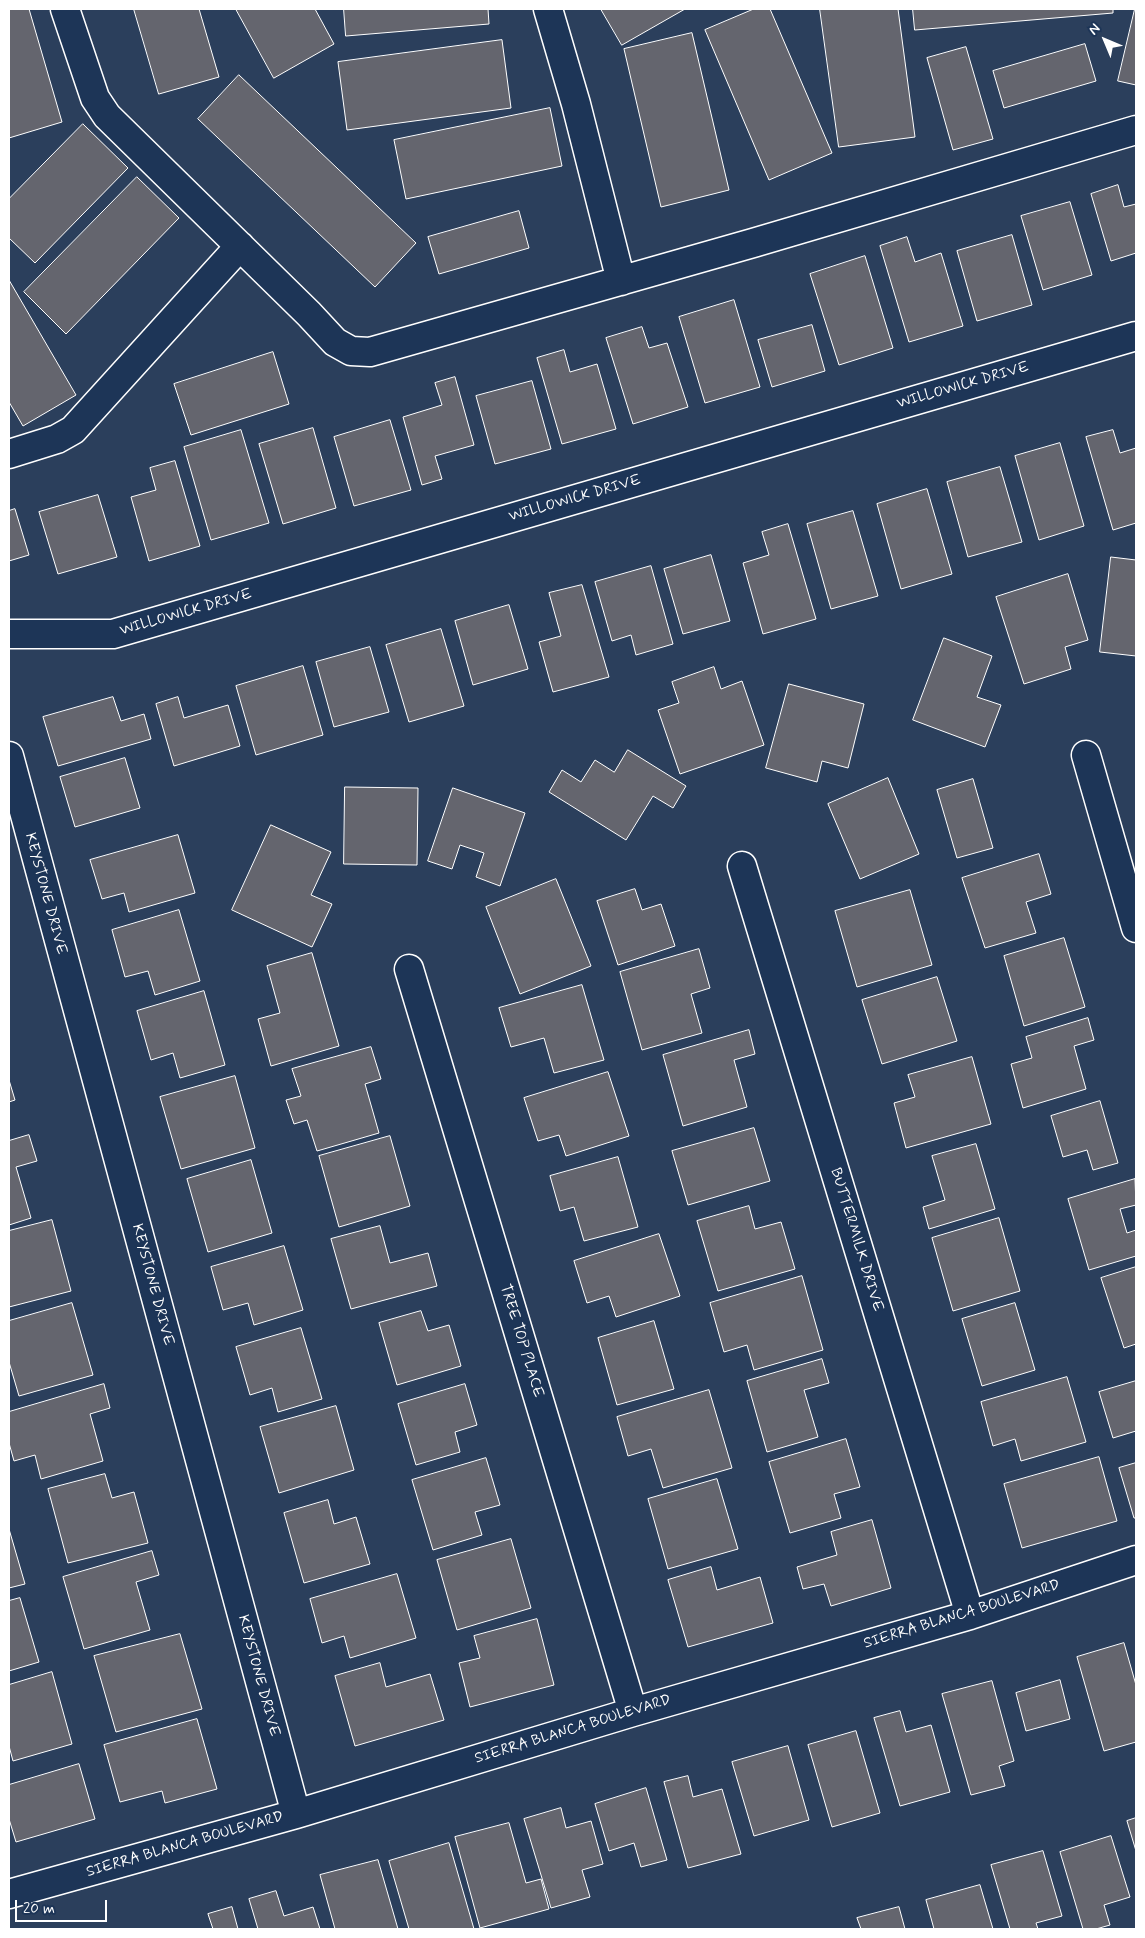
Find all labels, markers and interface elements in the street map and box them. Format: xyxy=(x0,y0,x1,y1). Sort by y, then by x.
north arrow xyxy=(1080,15,1130,65)
text: N xyxy=(1085,20,1104,39)
street label: WILLOWICK DRIVE xyxy=(895,359,1031,413)
street label: WILLOWICK DRIVE xyxy=(507,472,643,526)
street label: WILLOWICK DRIVE xyxy=(118,586,254,640)
street label: KEYSTONE DRIVE xyxy=(20,831,70,957)
street label: BUTTERMILK DRIVE xyxy=(826,1166,886,1314)
street label: KEYSTONE DRIVE xyxy=(127,1222,177,1348)
street label: TREE TOP PLACE xyxy=(495,1282,547,1400)
street label: SIERRA BLANCA BOULEVARD xyxy=(862,1577,1062,1653)
street label: KEYSTONE DRIVE xyxy=(233,1613,283,1739)
street label: SIERRA BLANCA BOULEVARD xyxy=(473,1692,673,1768)
street label: SIERRA BLANCA BOULEVARD xyxy=(84,1808,286,1882)
scale bar xyxy=(18,1890,110,1922)
text: 20 m xyxy=(23,1899,55,1919)

